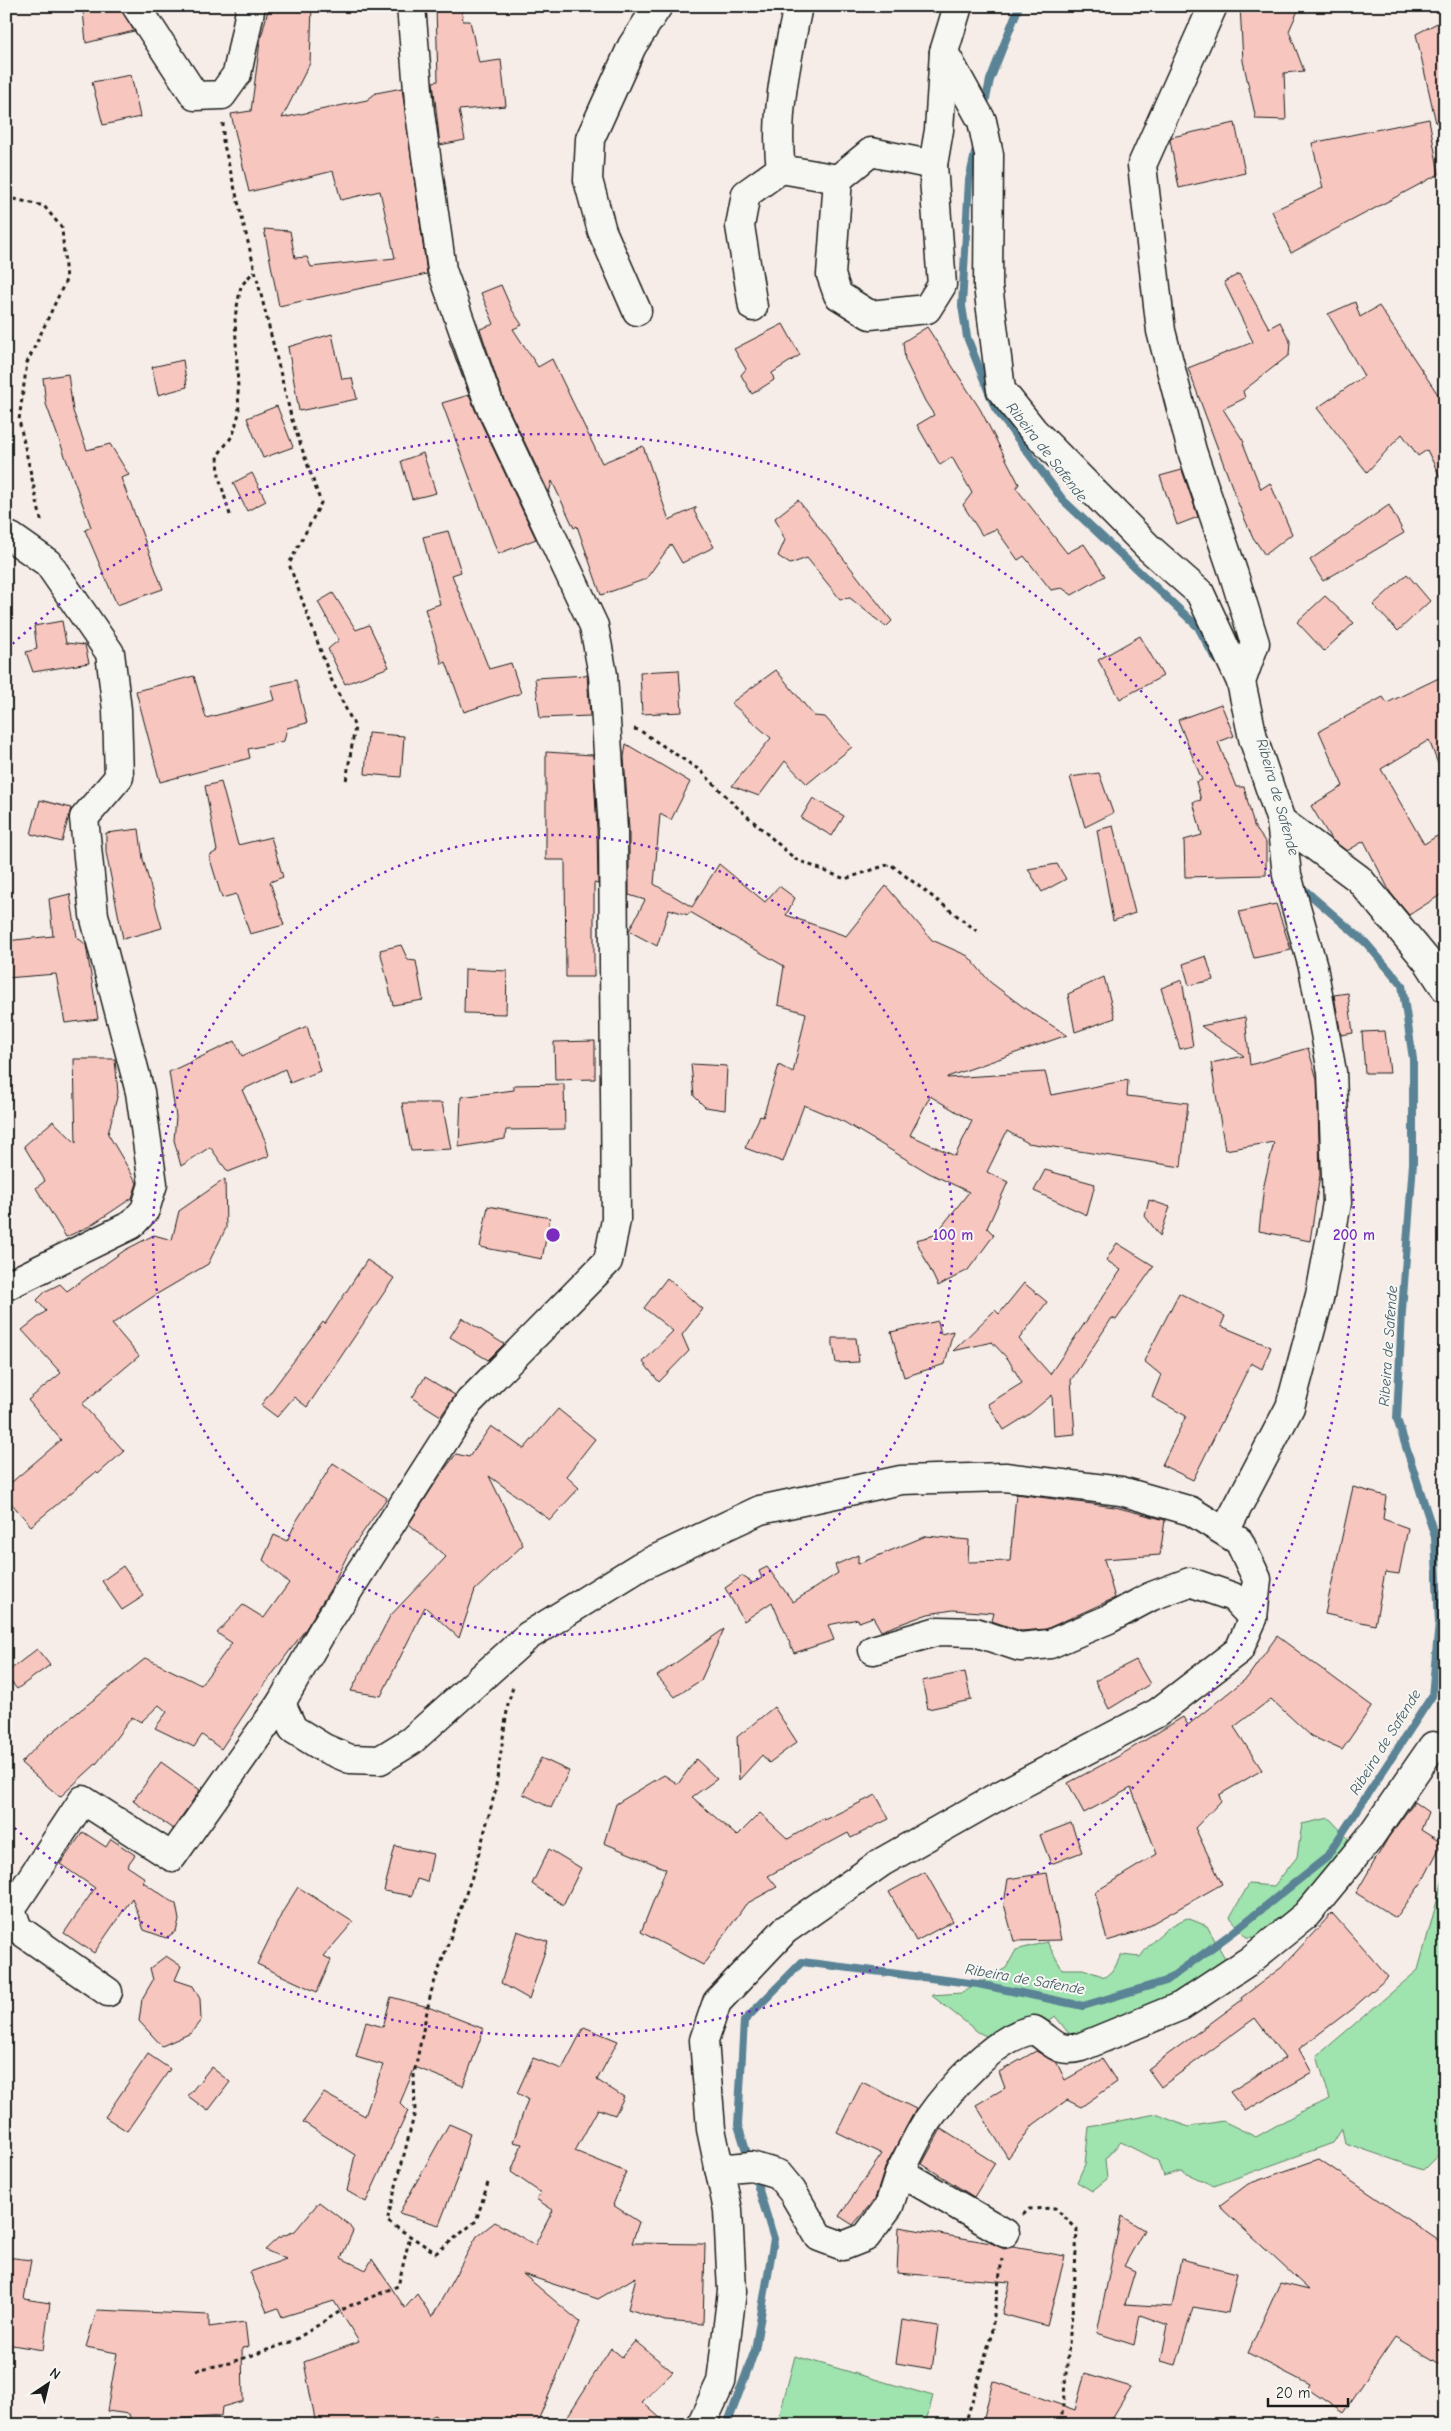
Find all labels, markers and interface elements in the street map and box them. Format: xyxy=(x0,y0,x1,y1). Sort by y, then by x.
water label: Ribeira de Safende xyxy=(1003,399,1092,506)
water label: Ribeira de Safende xyxy=(1253,736,1303,858)
centre of rings xyxy=(544,1226,562,1244)
text: 100 m xyxy=(933,1226,973,1244)
text: 200 m xyxy=(1333,1226,1375,1244)
water label: Ribeira de Safende xyxy=(1375,1284,1401,1407)
water label: Ribeira de Safende xyxy=(1345,1685,1425,1798)
water label: Ribeira de Safende xyxy=(964,1960,1087,1998)
north arrow xyxy=(22,2358,72,2408)
text: N xyxy=(47,2364,64,2383)
scale bar xyxy=(1268,2376,1348,2408)
text: 20 m xyxy=(1276,2384,1310,2402)

